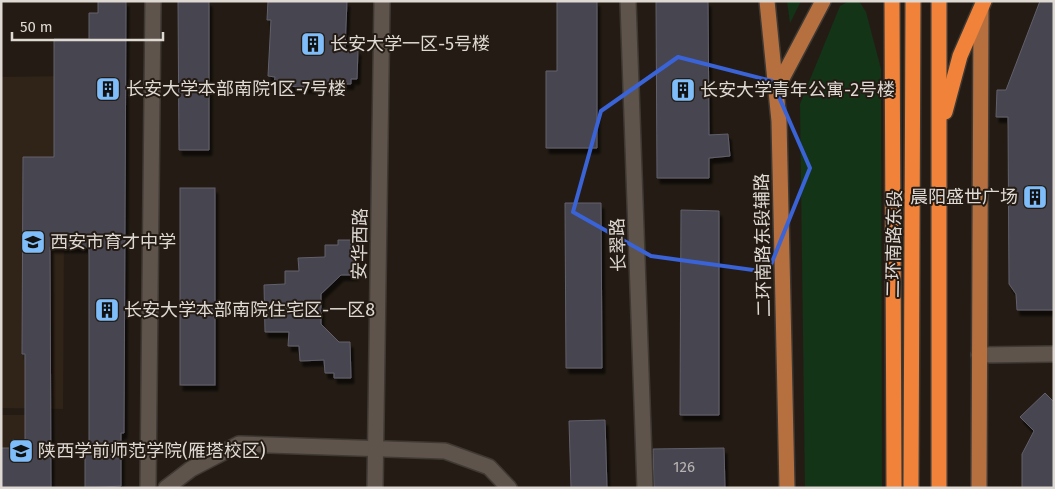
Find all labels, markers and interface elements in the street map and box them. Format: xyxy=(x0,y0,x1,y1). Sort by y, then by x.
scale bar xyxy=(12,10,164,42)
text: 50 m xyxy=(20,18,53,36)
building icon: 长安大学一区-5号楼 xyxy=(300,31,326,57)
place label: 长安大学一区-5号楼 xyxy=(330,33,490,55)
building icon: 长安大学本部南院1区-7号楼 xyxy=(95,76,121,102)
building icon: 长安大学青年公寓-2号楼 xyxy=(670,77,696,103)
place label: 长安大学本部南院1区-7号楼 xyxy=(126,78,346,100)
place label: 长安大学青年公寓-2号楼 xyxy=(700,79,895,101)
street label: 二环南路东段辅路 xyxy=(751,173,775,317)
building icon: 晨阳盛世广场 xyxy=(1022,184,1048,210)
place label: 晨阳盛世广场 xyxy=(910,186,1018,208)
street label: 二环南路东段 xyxy=(882,190,906,298)
street label: 安华西路 xyxy=(348,208,372,280)
street label: 长翠路 xyxy=(606,218,630,272)
school or university icon: 西安市育才中学 xyxy=(20,229,46,255)
place label: 西安市育才中学 xyxy=(50,231,176,253)
building icon: 长安大学本部南院住宅区-一区8 xyxy=(94,297,120,323)
place label: 长安大学本部南院住宅区-一区8 xyxy=(124,299,375,321)
school or university icon: 陕西学前师范学院(雁塔校区) xyxy=(8,438,34,464)
place label: 陕西学前师范学院(雁塔校区) xyxy=(38,440,266,462)
house number: 126 xyxy=(673,458,695,476)

